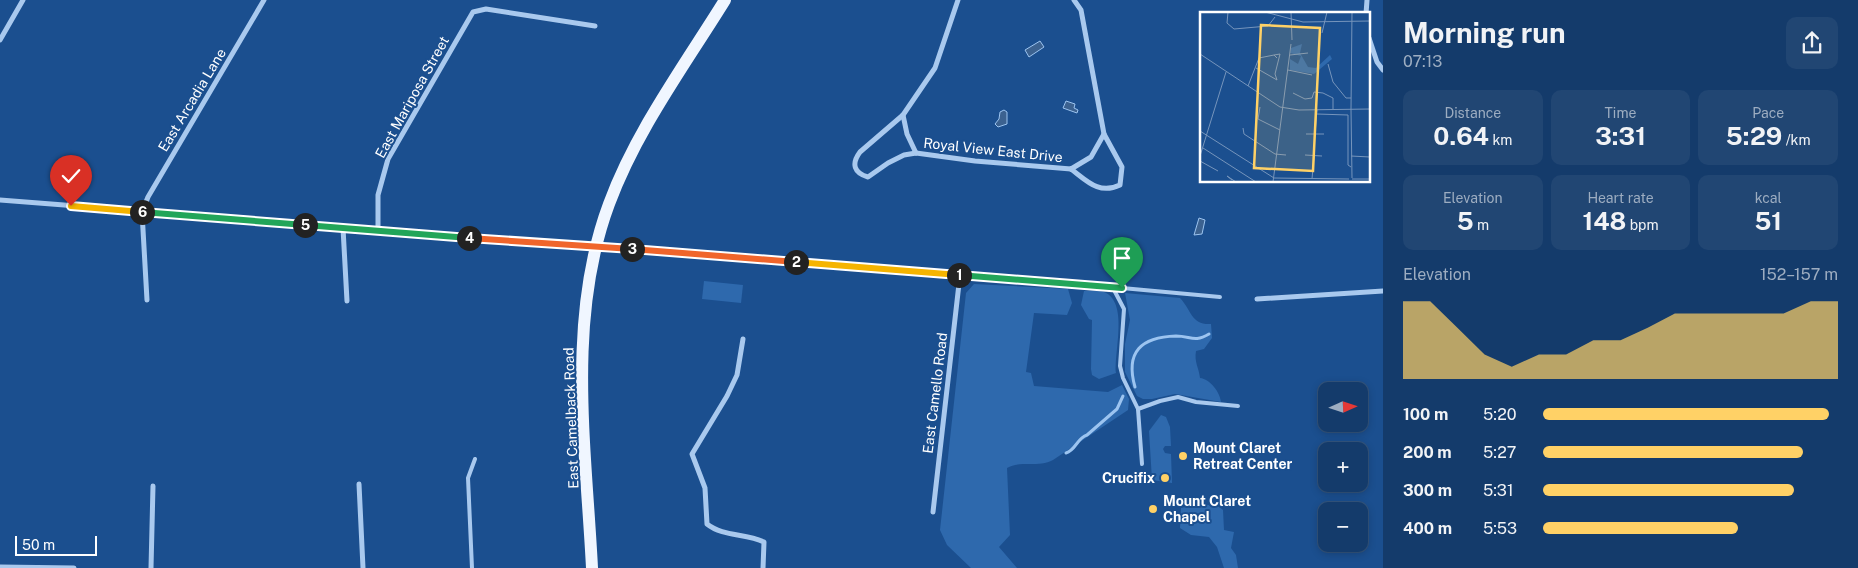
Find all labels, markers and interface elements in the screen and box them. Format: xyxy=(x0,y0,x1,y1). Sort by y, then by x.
inset map xyxy=(1200,12,1370,182)
text: Morning run xyxy=(1403,16,1566,49)
button: share xyxy=(1786,17,1838,69)
street label: East Mariposa Street xyxy=(372,33,452,161)
street label: East Arcadia Lane xyxy=(155,46,229,154)
text: 07:13 xyxy=(1403,52,1442,71)
text: Distance xyxy=(1444,105,1501,121)
text: Time xyxy=(1605,105,1636,121)
text: Pace xyxy=(1752,105,1784,121)
text: 0.64 xyxy=(1433,121,1489,151)
text: 3:31 xyxy=(1595,121,1646,151)
text: 5:29 xyxy=(1726,121,1782,151)
text: km xyxy=(1489,132,1512,148)
text: /km xyxy=(1782,132,1811,148)
street label: Royal View East Drive xyxy=(923,135,1064,165)
pin xyxy=(50,155,92,206)
icon: check xyxy=(57,162,85,190)
text: Elevation xyxy=(1443,190,1503,206)
text: Heart rate xyxy=(1587,190,1654,206)
text: kcal xyxy=(1755,190,1782,206)
pin: 6 xyxy=(130,200,154,224)
text: 6 xyxy=(138,204,147,220)
text: 5 xyxy=(1457,206,1474,236)
text: 148 xyxy=(1582,206,1626,236)
text: 51 xyxy=(1754,206,1782,236)
pin: 5 xyxy=(292,212,318,238)
text: 5 xyxy=(301,217,310,233)
text: m xyxy=(1474,217,1489,233)
text: bpm xyxy=(1626,217,1659,233)
pin: 4 xyxy=(456,226,482,250)
text: 4 xyxy=(465,230,474,246)
pin: 3 xyxy=(620,236,644,262)
pin xyxy=(1101,237,1143,288)
text: 3 xyxy=(628,241,637,257)
icon: arrive xyxy=(1108,244,1136,272)
pin: 2 xyxy=(784,250,808,274)
text: 2 xyxy=(792,254,801,270)
pin: 1 xyxy=(946,262,972,288)
text: Elevation xyxy=(1403,265,1471,284)
text: 152–157 m xyxy=(1760,265,1838,284)
text: 1 xyxy=(957,267,963,283)
street label: East Camello Road xyxy=(920,332,950,454)
street label: East Camelback Road xyxy=(561,347,581,489)
north arrow xyxy=(1318,382,1368,432)
map controls xyxy=(1318,382,1368,552)
text: 100 m xyxy=(1403,405,1448,424)
text: 5:20 xyxy=(1483,405,1517,424)
place label: Mount Claret Retreat Center xyxy=(1193,440,1292,472)
button: + xyxy=(1318,442,1368,492)
text: 200 m xyxy=(1403,443,1452,462)
text: 5:27 xyxy=(1483,443,1516,462)
marker: Mount Claret Retreat Center xyxy=(1177,450,1189,462)
place label: Crucifix xyxy=(1102,470,1155,486)
marker: Crucifix xyxy=(1159,472,1171,484)
text: 300 m xyxy=(1403,481,1452,500)
text: 5:31 xyxy=(1483,481,1513,500)
place label: Mount Claret Chapel xyxy=(1163,493,1251,525)
button: − xyxy=(1318,502,1368,552)
marker: Mount Claret Chapel xyxy=(1147,503,1159,515)
text: 400 m xyxy=(1403,519,1452,538)
text: 5:53 xyxy=(1483,519,1517,538)
scale bar xyxy=(15,533,98,556)
text: 50 m xyxy=(22,537,55,553)

